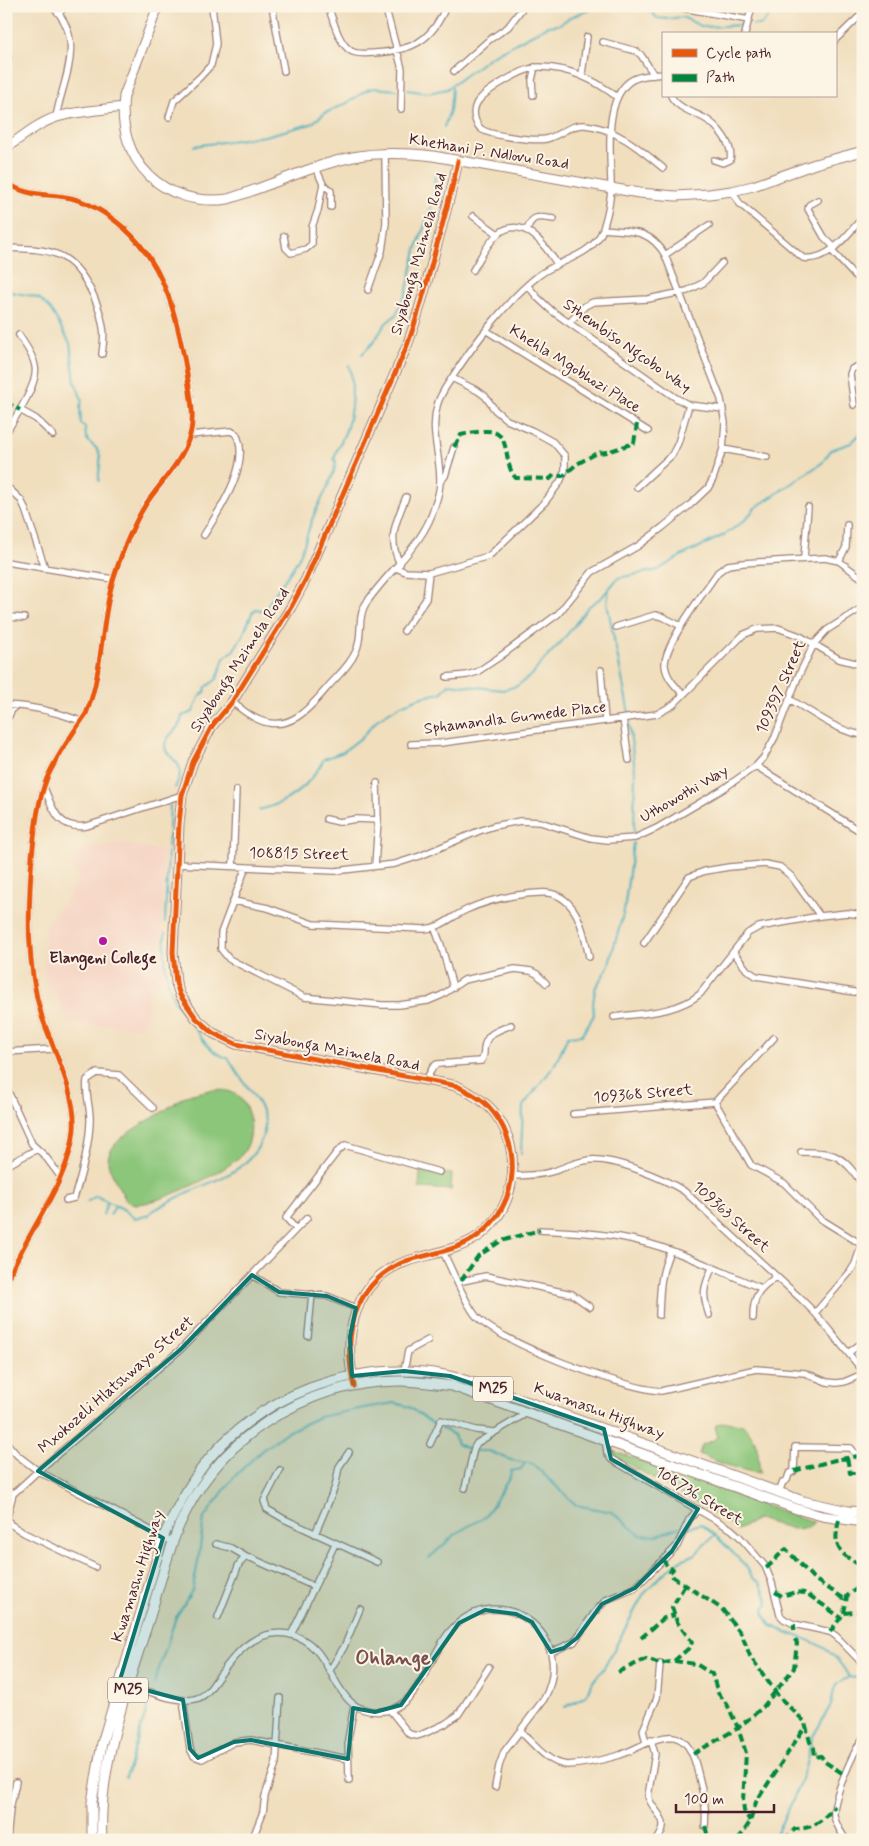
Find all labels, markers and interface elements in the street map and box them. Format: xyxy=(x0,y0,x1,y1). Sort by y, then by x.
legend xyxy=(662,32,836,98)
text: Cycle path xyxy=(706,44,771,64)
text: Path xyxy=(706,68,735,88)
street label: Khethani P. Ndlovu Road xyxy=(408,129,570,175)
street label: Siyabonga Mzimela Road xyxy=(386,170,453,338)
street label: Sthembiso Ngcobo Way xyxy=(558,294,695,399)
street label: Khehla Mgobhozi Place xyxy=(505,320,645,419)
street label: Siyabonga Mzimela Road xyxy=(185,584,295,737)
street label: 109397 Street xyxy=(751,636,811,737)
street label: Sphamandla Gumede Place xyxy=(423,696,607,740)
street label: Uthowothi Way xyxy=(636,760,732,828)
street label: 108815 Street xyxy=(249,843,350,865)
marker: Elangeni College xyxy=(97,935,109,947)
place label: Elangeni College xyxy=(49,948,157,971)
street label: Siyabonga Mzimela Road xyxy=(252,1024,421,1077)
street label: 109368 Street xyxy=(592,1079,694,1109)
street label: 109363 Street xyxy=(688,1177,775,1258)
street label: Mxokozeli Hlatshwayo Street xyxy=(34,1311,199,1459)
road number: M25 xyxy=(473,1376,513,1402)
street label: Kwamashu Highway xyxy=(530,1378,667,1445)
street label: 108736 Street xyxy=(651,1461,747,1531)
street label: Kwamashu Highway xyxy=(107,1507,170,1645)
district label: Ohlange xyxy=(355,1644,431,1672)
road number: M25 xyxy=(108,1678,148,1702)
scale bar xyxy=(676,1781,774,1813)
text: 100 m xyxy=(684,1790,724,1810)

